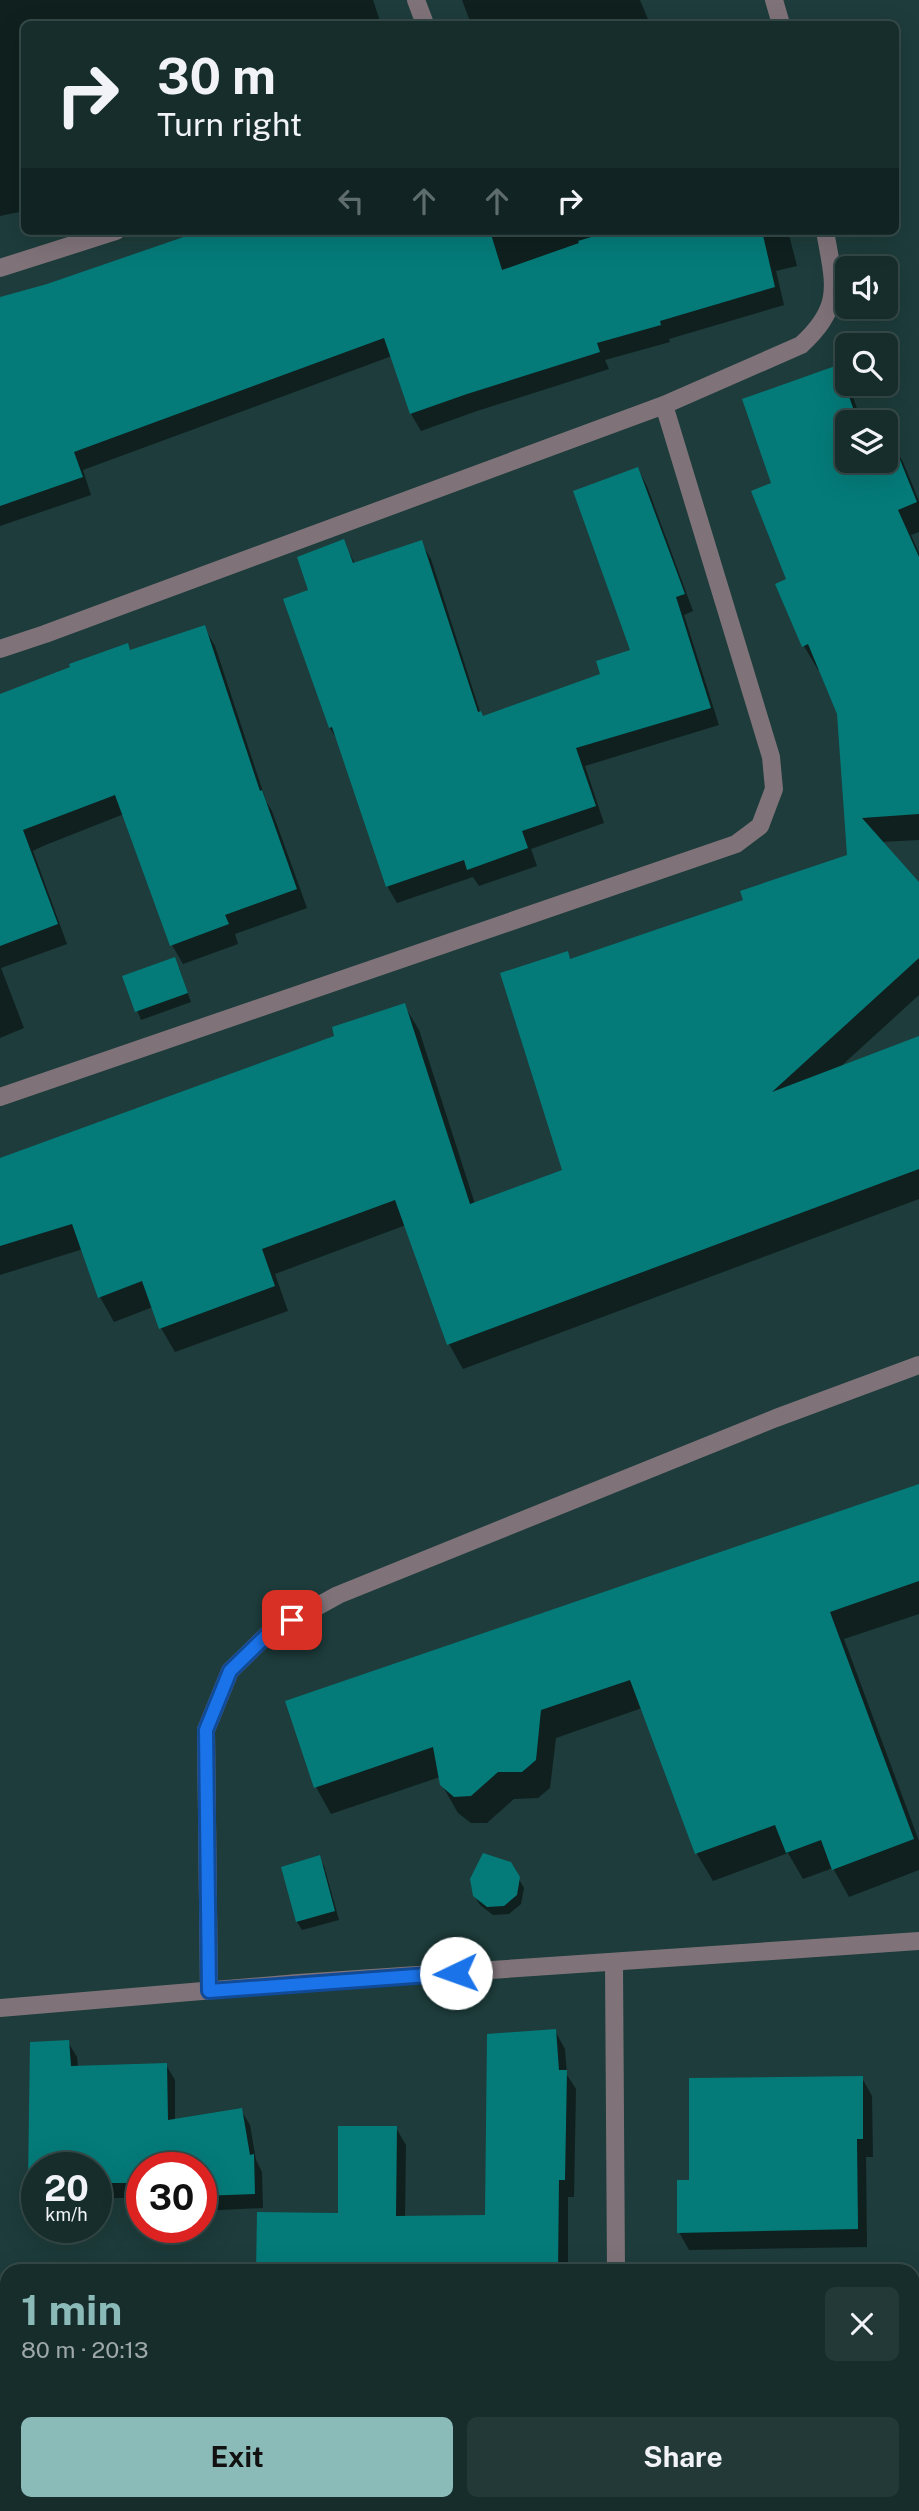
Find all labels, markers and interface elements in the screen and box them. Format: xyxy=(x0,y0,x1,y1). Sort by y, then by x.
text: 30 m xyxy=(157,47,276,105)
icon: right xyxy=(42,49,133,140)
text: Turn right xyxy=(157,106,302,143)
icon: left xyxy=(332,182,370,220)
icon: ahead xyxy=(405,182,443,220)
icon: ahead xyxy=(478,182,516,220)
icon: right xyxy=(551,182,589,220)
map controls xyxy=(835,256,898,473)
button: sound xyxy=(835,256,898,319)
button: search xyxy=(835,333,898,396)
button: layers xyxy=(835,410,898,473)
pin xyxy=(262,1590,322,1650)
icon: arrive xyxy=(273,1601,311,1639)
position arrow xyxy=(419,1936,493,2010)
speed limit sign: 30 xyxy=(126,2152,217,2243)
text: 20 xyxy=(44,2168,89,2209)
text: km/h xyxy=(45,2204,88,2225)
text: 1 min xyxy=(21,2285,122,2334)
button: close xyxy=(825,2287,899,2361)
text: 80 m · 20:13 xyxy=(21,2336,148,2363)
button: Exit xyxy=(21,2417,453,2497)
button: Share xyxy=(467,2417,899,2497)

